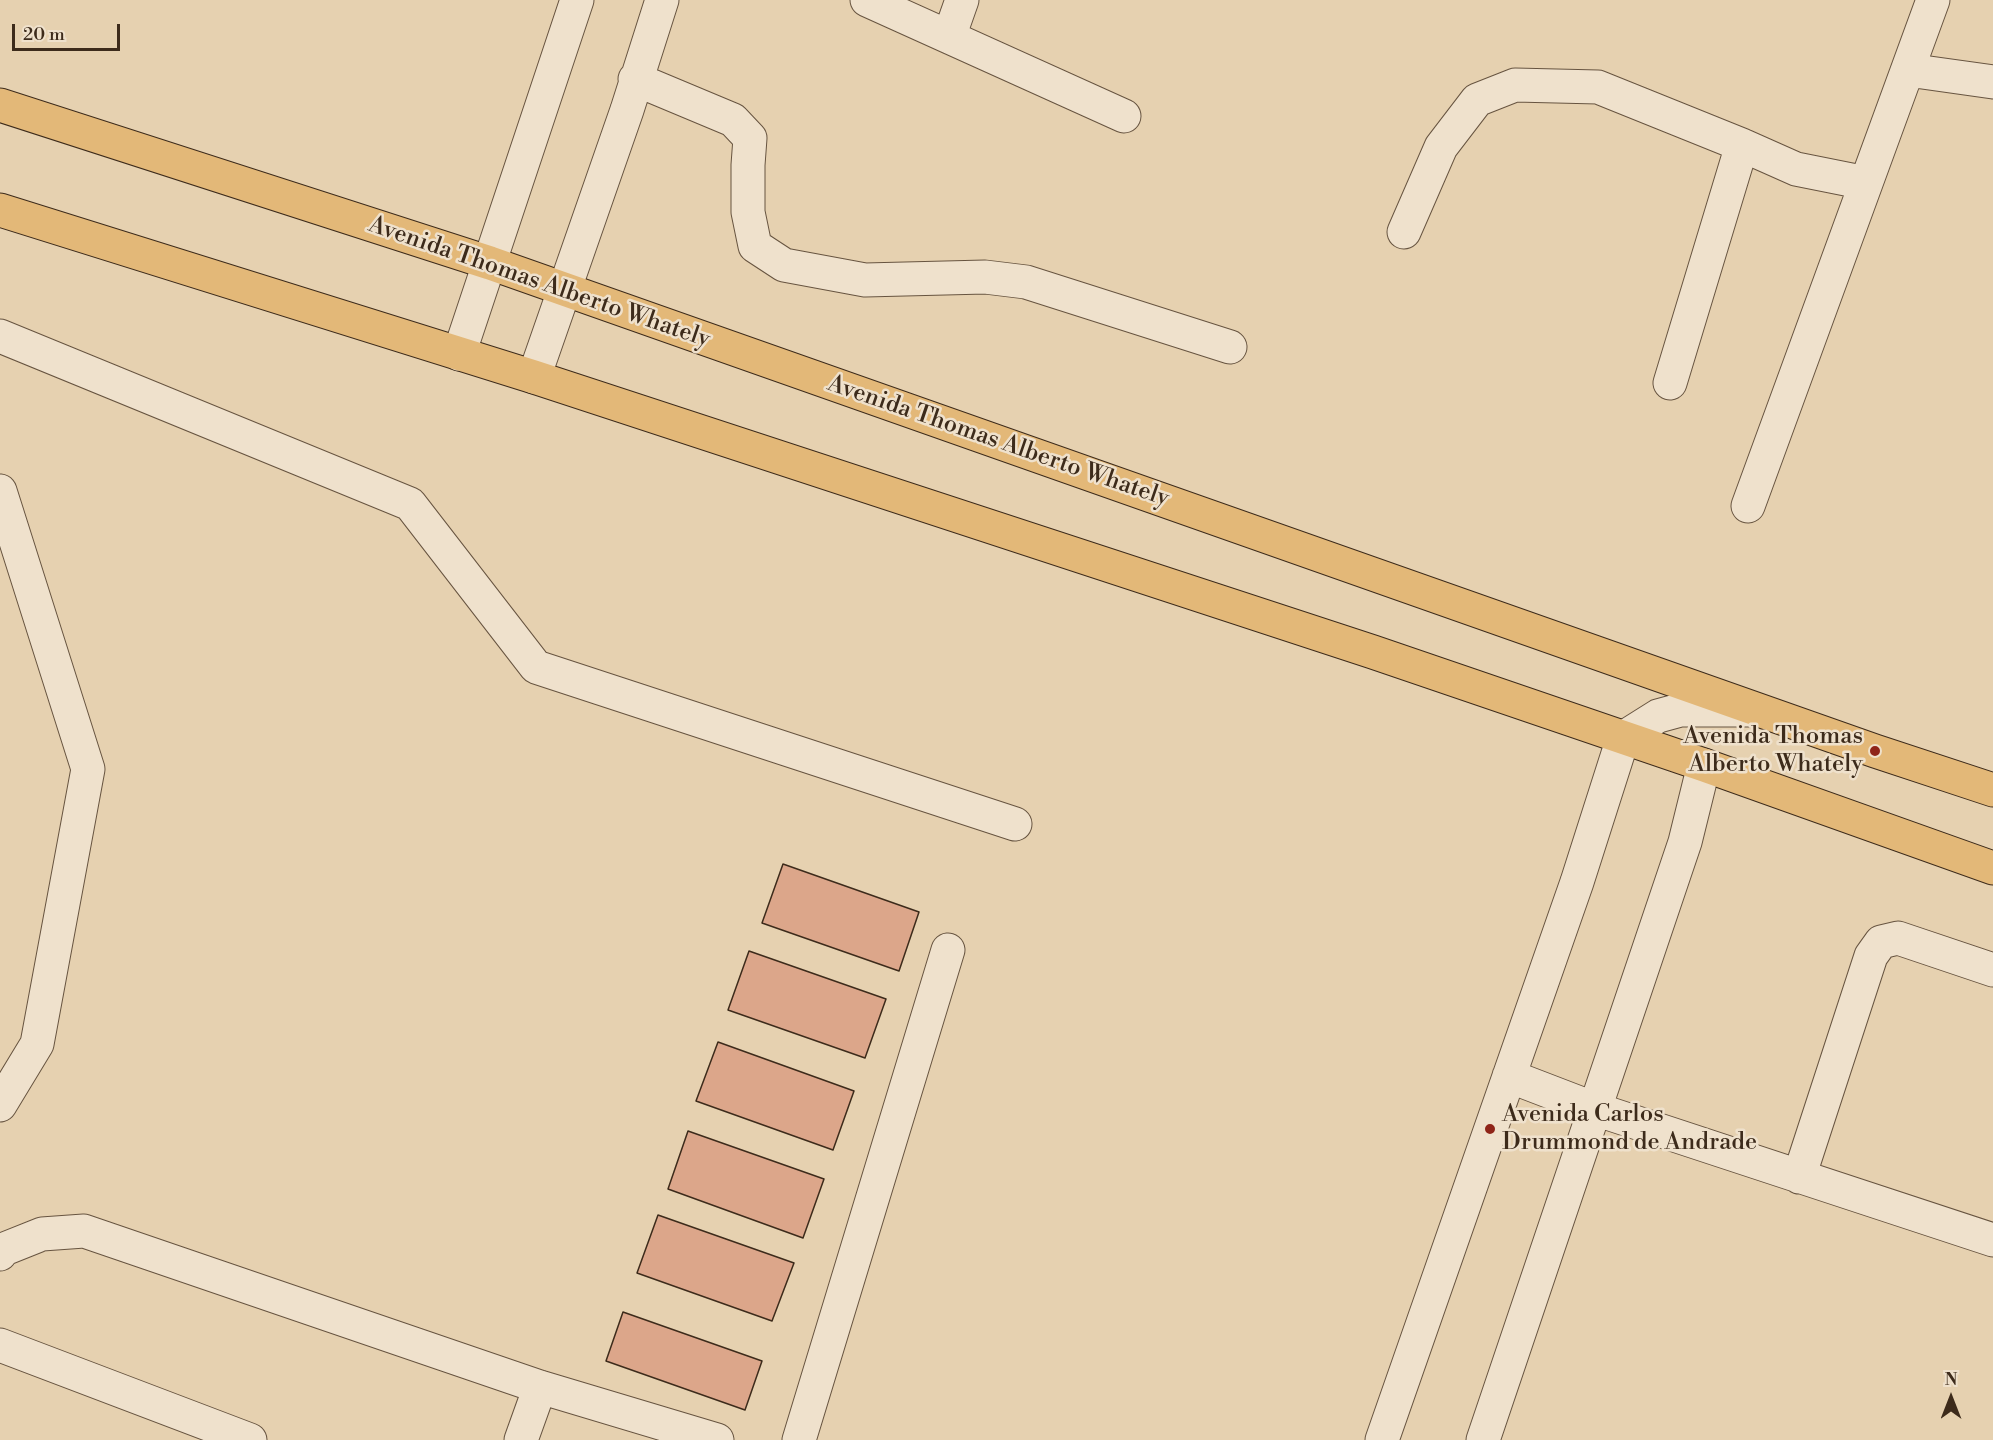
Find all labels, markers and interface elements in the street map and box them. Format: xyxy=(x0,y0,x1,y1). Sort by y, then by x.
scale bar xyxy=(15,12,123,50)
text: 20 m xyxy=(23,23,65,46)
street label: Avenida Thomas Alberto Whately xyxy=(364,211,714,355)
street label: Avenida Thomas Alberto Whately xyxy=(823,370,1173,514)
place label: Avenida Thomas Alberto Whately xyxy=(1683,723,1863,779)
marker: Avenida Thomas Alberto Whately xyxy=(1868,744,1882,758)
place label: Avenida Carlos Drummond de Andrade xyxy=(1502,1101,1757,1157)
marker: Avenida Carlos Drummond de Andrade xyxy=(1483,1122,1497,1136)
north arrow xyxy=(1921,1368,1981,1428)
text: N xyxy=(1945,1370,1957,1390)

